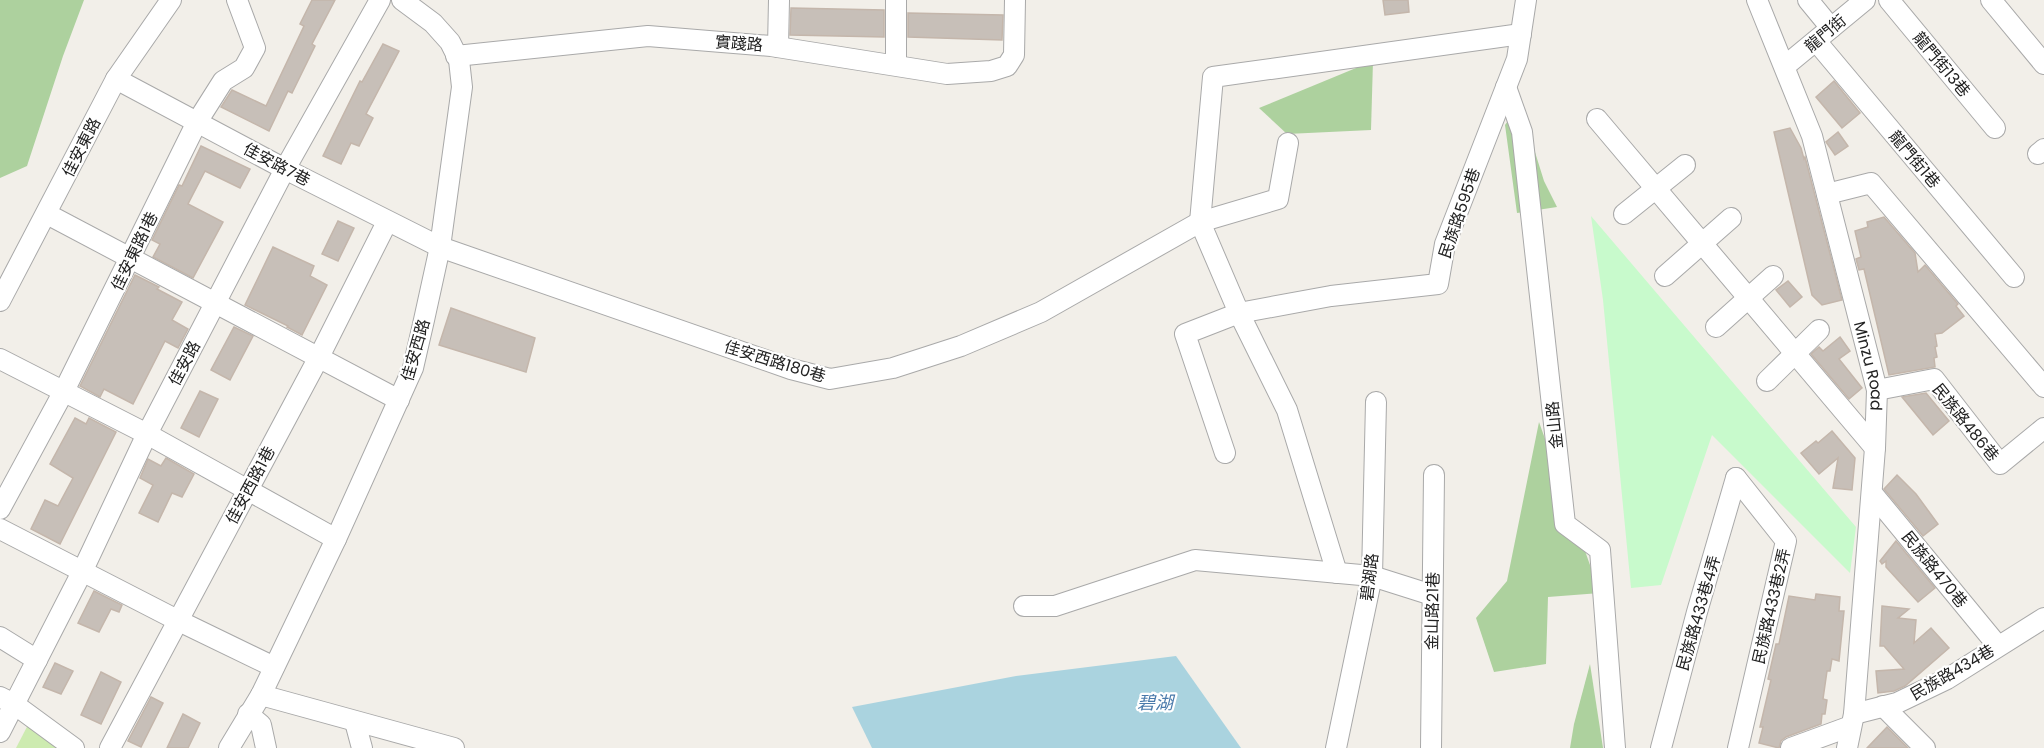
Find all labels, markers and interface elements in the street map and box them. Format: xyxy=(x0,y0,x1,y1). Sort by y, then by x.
street label: 龍門街 xyxy=(1800,9,1851,58)
street label: 龍門街13巷 xyxy=(1908,27,1976,102)
street label: 實踐路 xyxy=(714,30,764,57)
street label: 佳安東路 xyxy=(57,113,106,181)
street label: 龍門街1巷 xyxy=(1884,125,1946,193)
street label: 佳安路7巷 xyxy=(239,137,314,192)
street label: 民族路595巷 xyxy=(1433,165,1486,261)
street label: 佳安東路1巷 xyxy=(105,208,163,295)
street label: 佳安西路 xyxy=(396,316,435,384)
street label: Minzu Road xyxy=(1848,319,1888,411)
street label: 佳安西路180巷 xyxy=(721,335,829,388)
street label: 佳安路 xyxy=(163,337,206,390)
street label: 民族路486巷 xyxy=(1927,378,2004,466)
street label: 金山路 xyxy=(1541,400,1568,450)
street label: 佳安西路1巷 xyxy=(220,442,281,528)
street label: 民族路470巷 xyxy=(1896,526,1973,613)
street label: 民族路433巷2弄 xyxy=(1747,546,1796,666)
street label: 碧湖路 xyxy=(1355,552,1384,602)
street label: 民族路433巷4弄 xyxy=(1671,553,1726,673)
street label: 金山路21巷 xyxy=(1420,572,1445,650)
street label: 民族路434巷 xyxy=(1906,639,1999,706)
water label: 碧湖 xyxy=(1137,690,1176,715)

